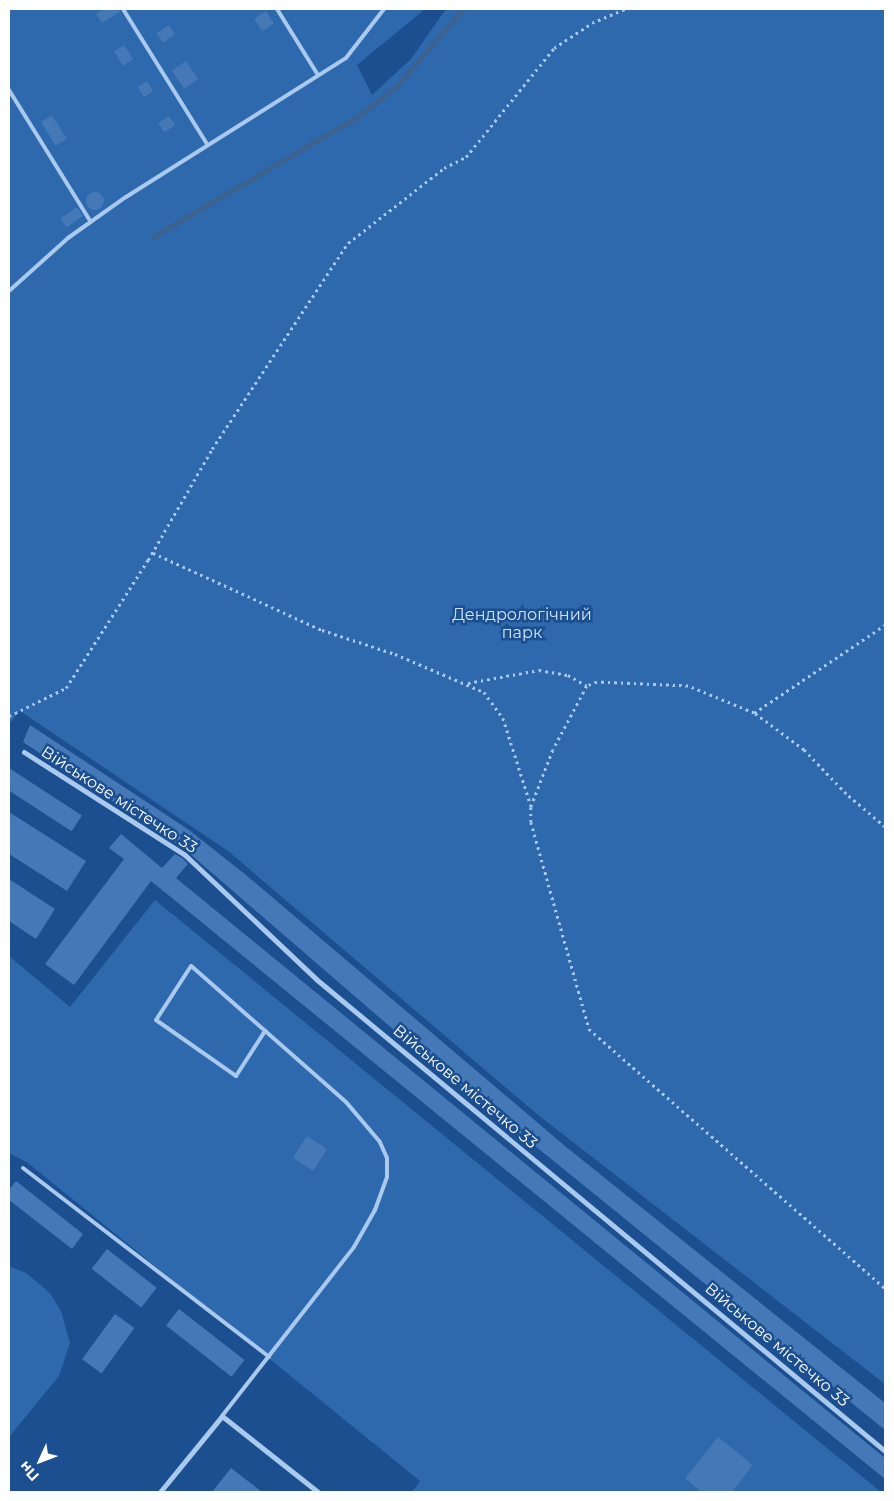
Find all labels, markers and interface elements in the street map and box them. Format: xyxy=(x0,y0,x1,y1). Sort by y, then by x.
park label: Дендрологічний парк xyxy=(452,605,592,643)
street label: Військове містечко 33 xyxy=(37,742,201,858)
street label: Військове містечко 33 xyxy=(389,1021,541,1153)
street label: Військове містечко 33 xyxy=(701,1279,853,1411)
north arrow xyxy=(15,1436,65,1486)
text: Пн xyxy=(15,1457,43,1485)

